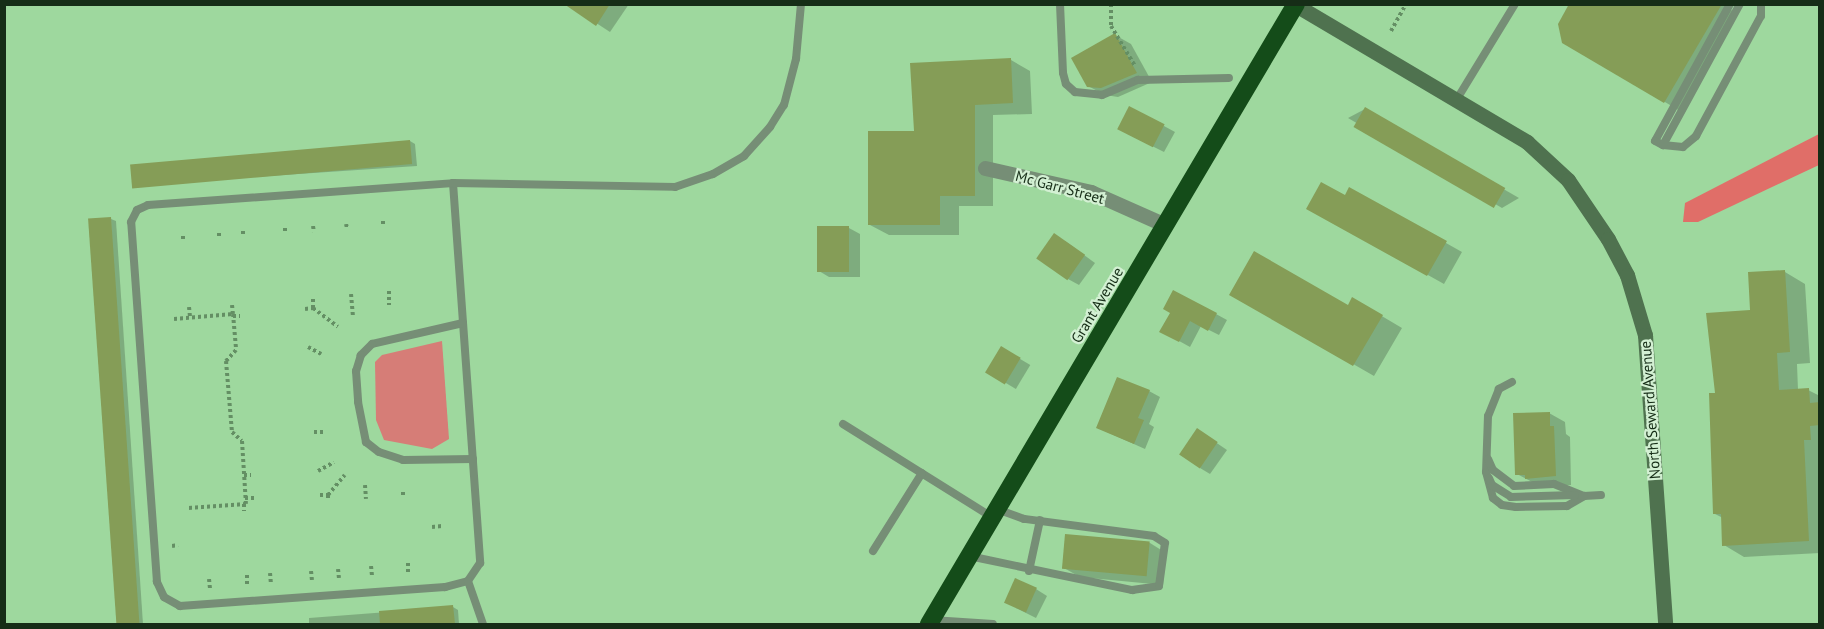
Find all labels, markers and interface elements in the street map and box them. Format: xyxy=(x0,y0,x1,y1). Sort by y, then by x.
street label: Mc Garr Street xyxy=(1013,166,1107,208)
street label: Grant Avenue xyxy=(1067,264,1127,346)
street label: North Seward Avenue xyxy=(1636,340,1664,480)

